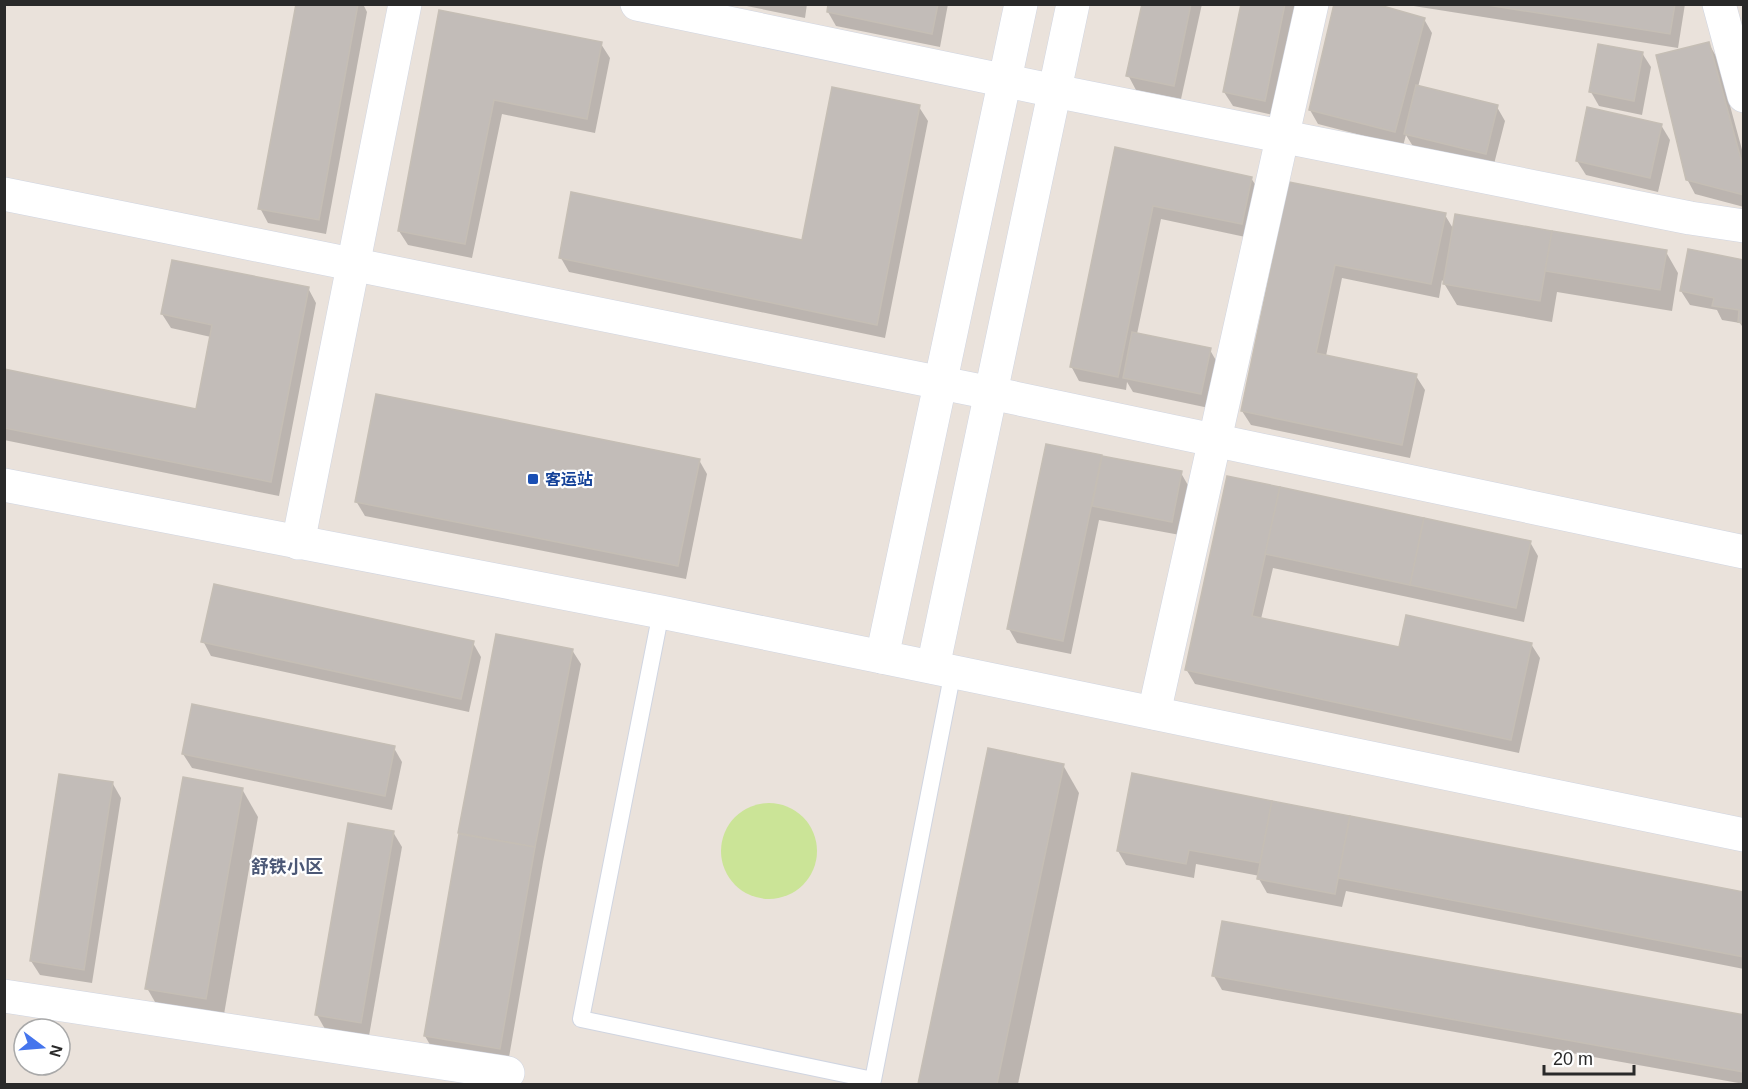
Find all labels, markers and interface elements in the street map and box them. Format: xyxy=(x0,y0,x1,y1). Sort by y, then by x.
place label: 客运站 xyxy=(545,471,593,488)
marker: 客运站 xyxy=(526,472,540,486)
district label: 舒铁小区 xyxy=(251,857,323,877)
north arrow xyxy=(12,1017,72,1077)
scale bar xyxy=(1544,1038,1634,1076)
text: N xyxy=(46,1043,66,1059)
text: 20 m xyxy=(1553,1049,1593,1069)

